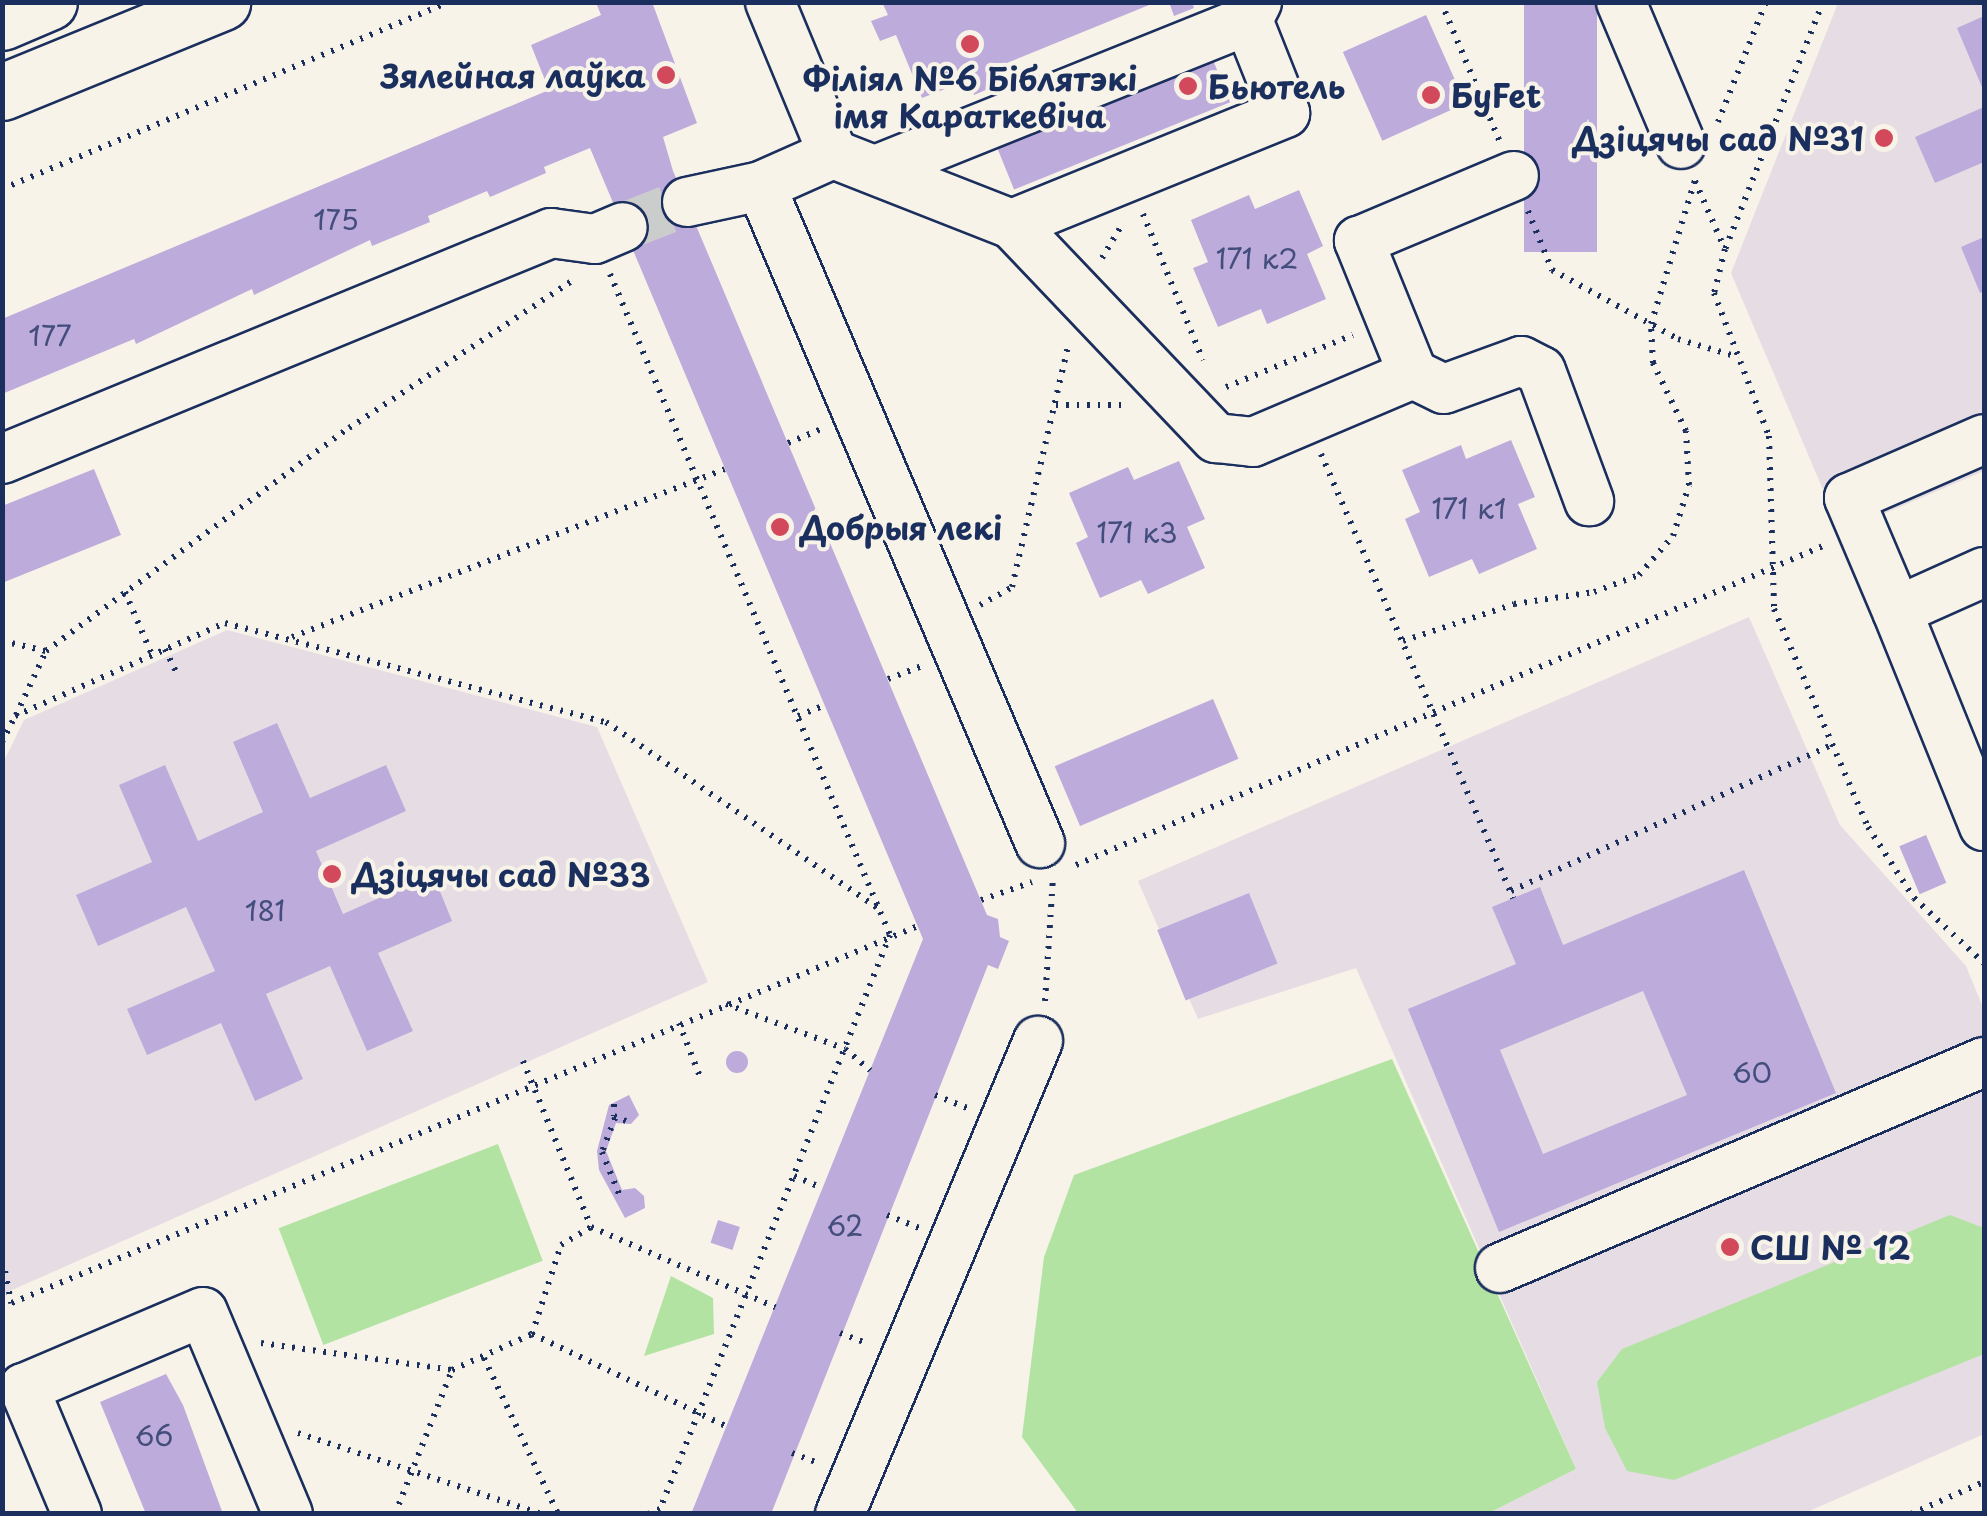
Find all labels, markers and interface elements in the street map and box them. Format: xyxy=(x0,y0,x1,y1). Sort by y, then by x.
marker: Філіял №6 Біблятэкі імя Караткевіча xyxy=(959,33,981,55)
place label: Зялейная лаўка xyxy=(382,56,646,94)
place label: Філіял №6 Біблятэкі імя Караткевіча xyxy=(802,60,1138,135)
marker: Зялейная лаўка xyxy=(655,64,677,86)
place label: Бьютель xyxy=(1208,67,1345,105)
marker: Бьютель xyxy=(1177,75,1199,97)
place label: БуFet xyxy=(1451,76,1541,114)
marker: БуFet xyxy=(1420,84,1442,106)
place label: Дзіцячы сад №31 xyxy=(1572,119,1864,157)
marker: Дзіцячы сад №31 xyxy=(1873,127,1895,149)
house number: 175 xyxy=(313,202,359,236)
house number: 171 к2 xyxy=(1215,241,1299,275)
house number: 177 xyxy=(28,318,72,352)
house number: 171 к1 xyxy=(1431,491,1507,525)
place label: Добрыя лекі xyxy=(800,508,1003,546)
house number: 171 к3 xyxy=(1096,515,1178,549)
marker: Добрыя лекі xyxy=(769,516,791,538)
place label: Дзіцячы сад №33 xyxy=(352,855,651,893)
marker: Дзіцячы сад №33 xyxy=(321,863,343,885)
house number: 181 xyxy=(245,893,285,927)
house number: 60 xyxy=(1732,1055,1772,1089)
house number: 62 xyxy=(827,1208,863,1242)
place label: СШ № 12 xyxy=(1750,1228,1910,1266)
marker: СШ № 12 xyxy=(1719,1236,1741,1258)
house number: 66 xyxy=(135,1418,173,1452)

